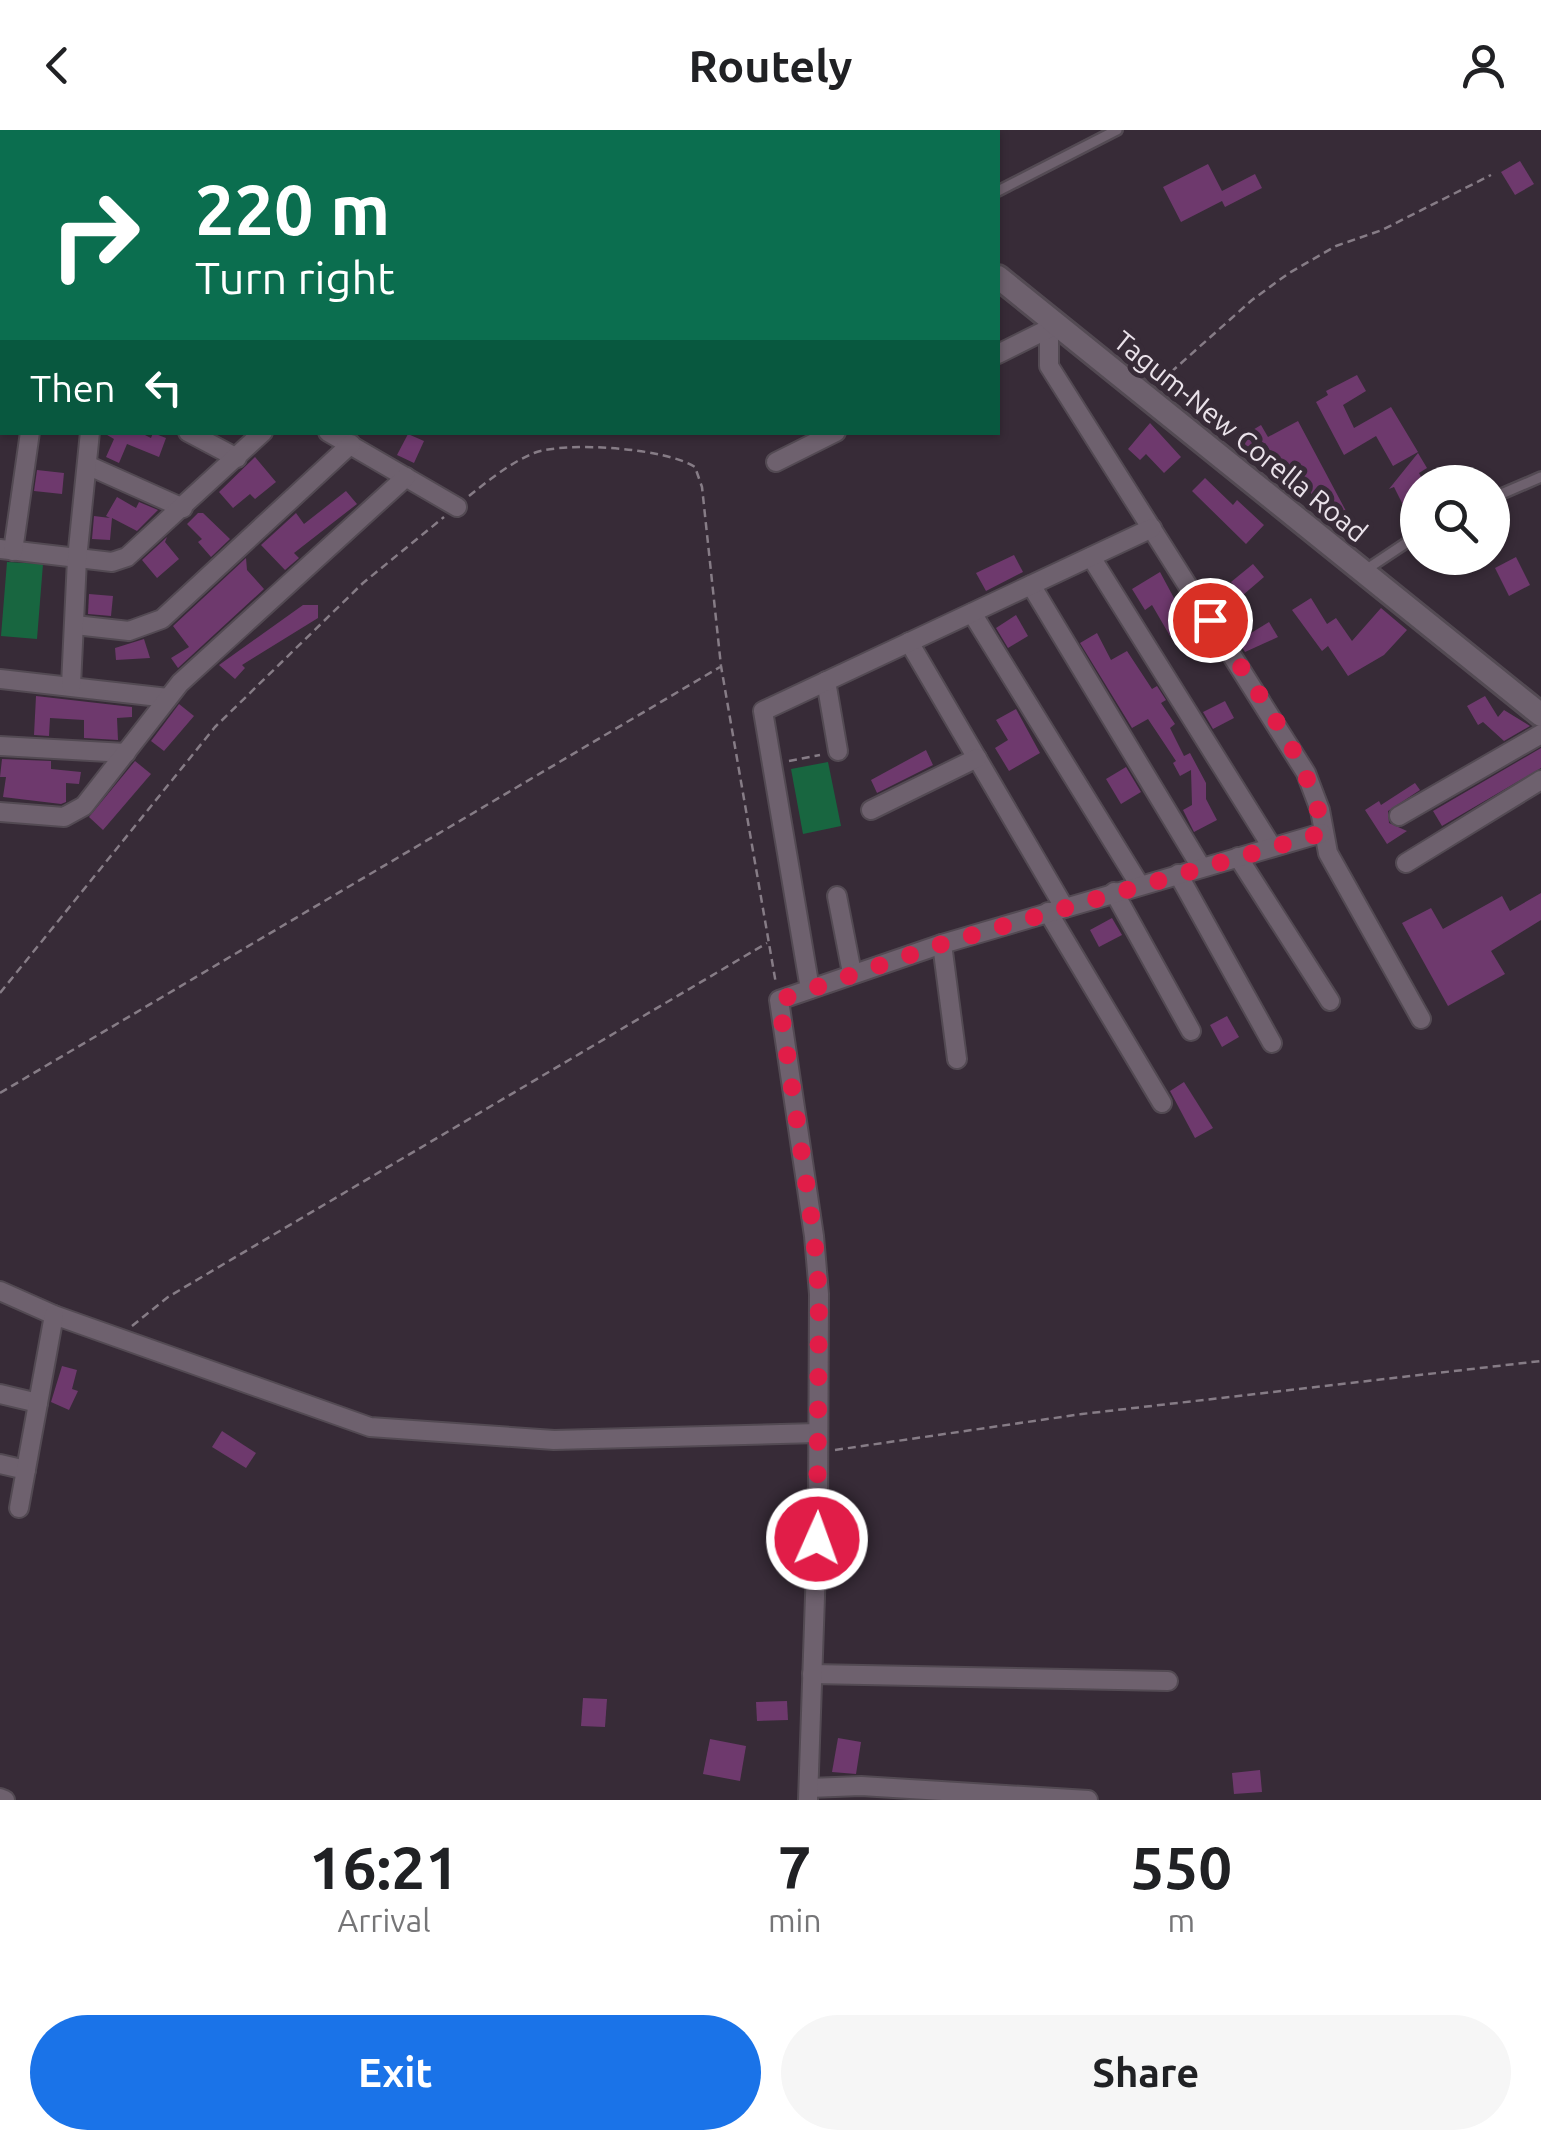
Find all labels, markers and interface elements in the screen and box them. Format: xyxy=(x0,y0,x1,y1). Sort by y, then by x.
icon: back xyxy=(30,38,85,93)
icon: person xyxy=(1456,38,1511,93)
text: Routely xyxy=(689,40,852,91)
icon: right xyxy=(30,170,160,300)
text: 220 m xyxy=(195,170,390,248)
text: Turn right xyxy=(195,252,395,303)
street label: Tagum-New Corella Road xyxy=(1108,324,1374,548)
icon: left xyxy=(136,360,191,415)
text: Then xyxy=(30,367,116,409)
map controls xyxy=(1400,465,1510,575)
button: search xyxy=(1400,465,1510,575)
pin xyxy=(1168,578,1253,663)
icon: arrive xyxy=(1183,593,1238,648)
position arrow xyxy=(765,1487,869,1591)
text: 16:21 xyxy=(309,1833,459,1900)
text: 7 xyxy=(778,1833,812,1900)
text: 550 xyxy=(1131,1833,1232,1900)
text: Arrival xyxy=(337,1902,431,1938)
text: min xyxy=(768,1902,822,1938)
text: m xyxy=(1167,1902,1195,1938)
button: Exit xyxy=(30,2015,761,2130)
button: Share xyxy=(781,2015,1511,2130)

